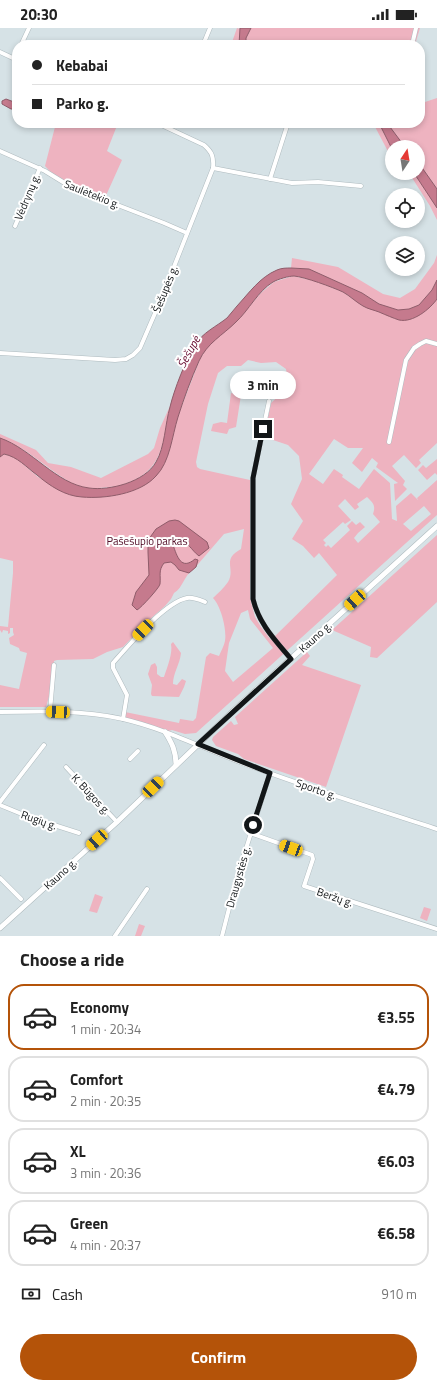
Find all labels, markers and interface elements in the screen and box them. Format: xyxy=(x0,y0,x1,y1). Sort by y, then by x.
text: 20:30 xyxy=(20,3,57,26)
text: Kebabai xyxy=(56,54,108,77)
text: Parko g. xyxy=(56,92,109,115)
north arrow xyxy=(385,140,425,180)
map controls xyxy=(385,140,425,276)
street label: Vėdrynų g. xyxy=(10,171,44,223)
street label: Saulėtekio g. xyxy=(62,176,122,212)
button: locate xyxy=(385,188,425,228)
button: layers xyxy=(385,236,425,276)
street label: Šešupės g. xyxy=(148,263,182,315)
water label: Šešupė xyxy=(172,331,206,371)
callout: 3 min xyxy=(230,371,296,399)
text: 3 min xyxy=(247,375,279,395)
route end xyxy=(254,420,272,438)
park label: Pašešupio parkas xyxy=(106,533,188,549)
car xyxy=(342,588,368,612)
car xyxy=(130,617,156,643)
street label: Kauno g. xyxy=(295,618,335,656)
car xyxy=(46,705,70,719)
street label: K. Būgos g. xyxy=(68,770,114,818)
car xyxy=(140,774,166,800)
street label: Sporto g. xyxy=(294,775,338,803)
street label: Rugių g. xyxy=(19,806,59,834)
route start xyxy=(244,816,262,834)
car xyxy=(84,828,110,852)
car xyxy=(278,838,304,858)
street label: Draugystės g. xyxy=(222,844,254,910)
street label: Kauno g. xyxy=(40,855,80,893)
street label: Beržų g. xyxy=(315,883,355,911)
text: Choose a ride xyxy=(20,946,124,973)
text: Economy xyxy=(70,996,129,1019)
icon: car xyxy=(22,999,58,1035)
text: €3.55 xyxy=(378,1006,415,1029)
text: 1 min · 20:34 xyxy=(70,1019,141,1039)
text: Comfort xyxy=(70,1068,123,1091)
icon: car xyxy=(22,1071,58,1107)
text: €4.79 xyxy=(378,1078,415,1101)
text: 2 min · 20:35 xyxy=(70,1091,141,1111)
text: XL xyxy=(70,1140,86,1163)
icon: car xyxy=(22,1143,58,1179)
text: €6.03 xyxy=(378,1150,415,1173)
text: 3 min · 20:36 xyxy=(70,1163,141,1183)
text: Green xyxy=(70,1212,108,1235)
icon: car xyxy=(22,1215,58,1251)
text: €6.58 xyxy=(378,1222,415,1245)
text: 4 min · 20:37 xyxy=(70,1235,141,1255)
icon: cash xyxy=(20,1283,42,1305)
text: Cash xyxy=(52,1283,83,1306)
text: 910 m xyxy=(381,1284,417,1304)
button: Confirm xyxy=(20,1334,417,1380)

